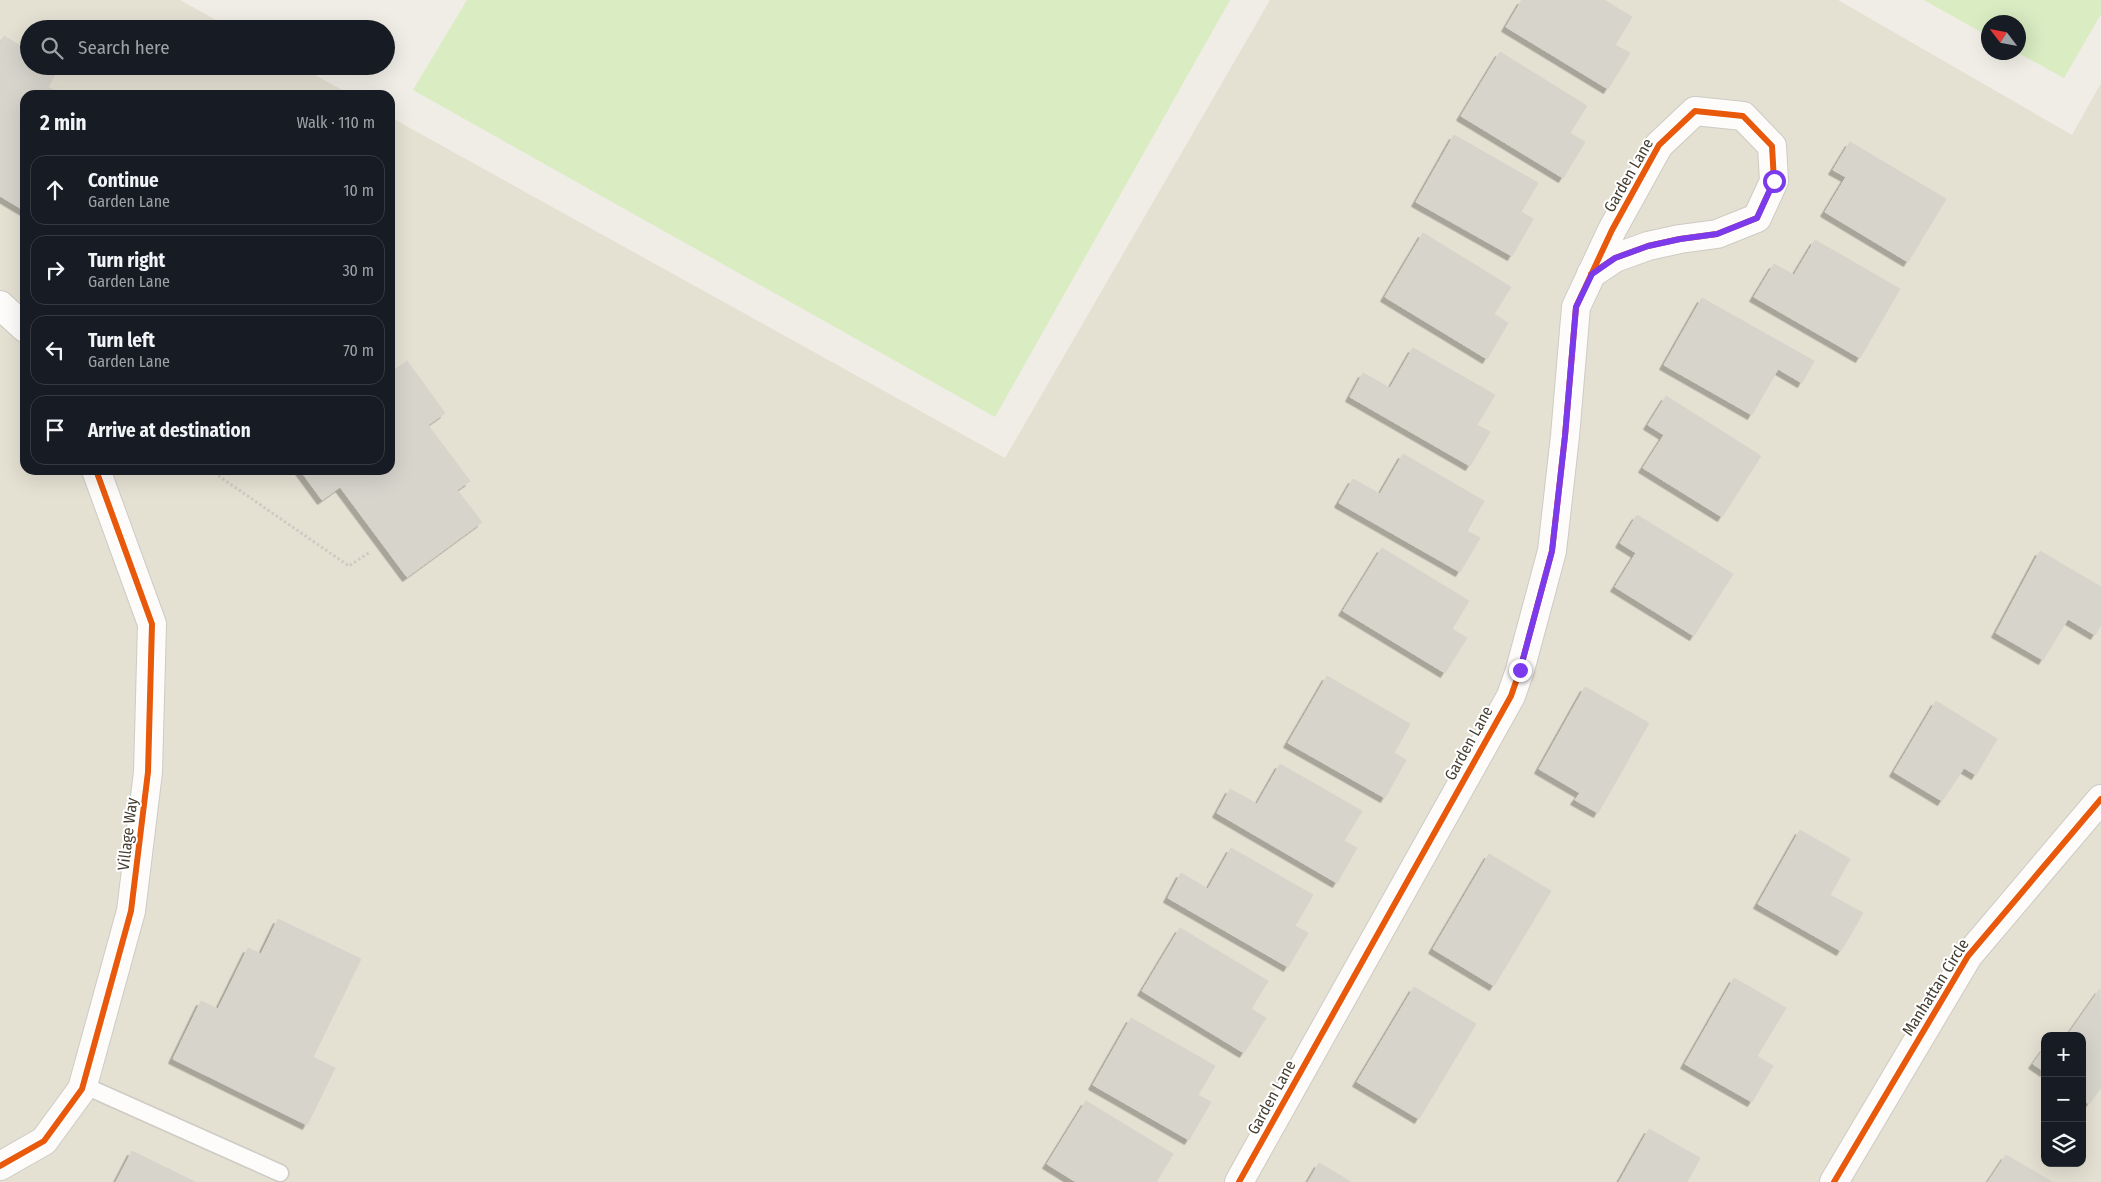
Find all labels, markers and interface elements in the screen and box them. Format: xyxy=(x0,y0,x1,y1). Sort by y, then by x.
north arrow xyxy=(1981,15,2026,60)
search box xyxy=(20,20,395,75)
icon: search xyxy=(38,34,66,62)
text: Search here xyxy=(78,36,170,59)
text: 2 min xyxy=(40,110,87,136)
text: Walk · 110 m xyxy=(297,113,375,132)
street label: Garden Lane xyxy=(1600,135,1657,215)
text: Continue xyxy=(88,169,159,192)
route start xyxy=(1763,170,1786,193)
icon: ahead xyxy=(41,176,69,204)
text: 10 m xyxy=(343,181,374,200)
text: Garden Lane xyxy=(88,192,170,211)
text: Turn right xyxy=(88,249,165,272)
icon: right xyxy=(41,256,69,284)
text: 30 m xyxy=(342,261,374,280)
text: Garden Lane xyxy=(88,272,170,291)
text: Turn left xyxy=(88,329,155,352)
icon: left xyxy=(41,336,69,364)
text: 70 m xyxy=(343,341,374,360)
text: Garden Lane xyxy=(88,352,170,371)
icon: arrive xyxy=(41,416,69,444)
text: Arrive at destination xyxy=(88,419,251,442)
route end xyxy=(1509,659,1532,682)
street label: Garden Lane xyxy=(1440,703,1497,784)
street label: Village Way xyxy=(114,796,142,872)
street label: Manhattan Circle xyxy=(1898,935,1973,1039)
map controls xyxy=(2041,1032,2086,1167)
button: + xyxy=(2041,1032,2086,1077)
street label: Garden Lane xyxy=(1243,1057,1300,1138)
button: − xyxy=(2041,1077,2086,1122)
button: layers xyxy=(2041,1122,2086,1167)

